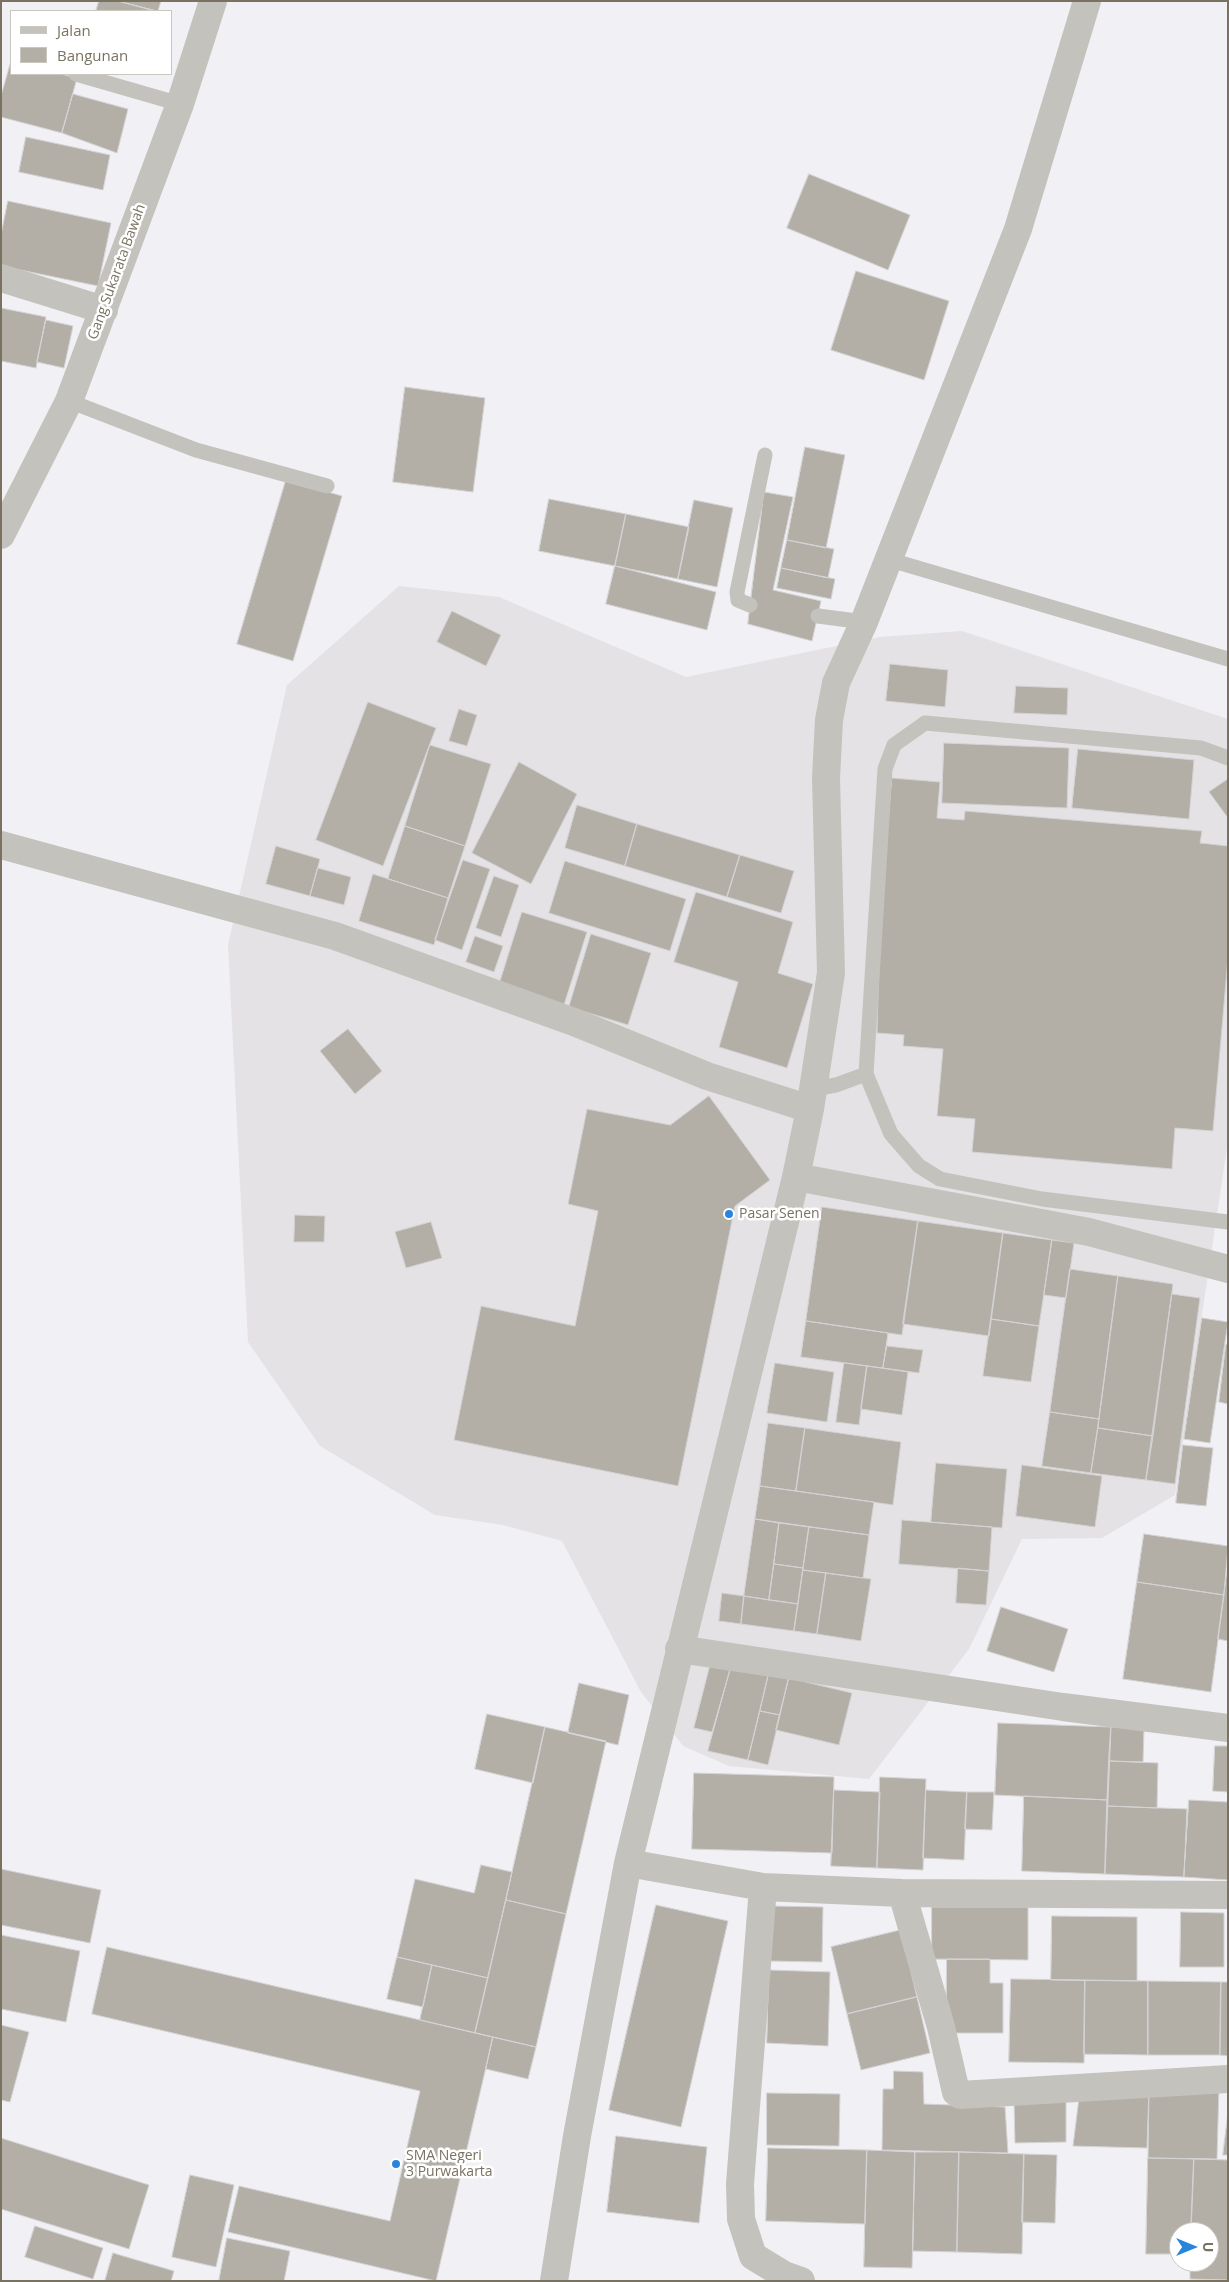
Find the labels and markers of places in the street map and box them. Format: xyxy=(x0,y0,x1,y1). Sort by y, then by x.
place label: Pasar Senen xyxy=(739,1206,820,1222)
marker: Pasar Senen xyxy=(723,1208,735,1220)
place label: SMA Negeri 3 Purwakarta xyxy=(406,2148,493,2180)
marker: SMA Negeri 3 Purwakarta xyxy=(390,2158,402,2170)

